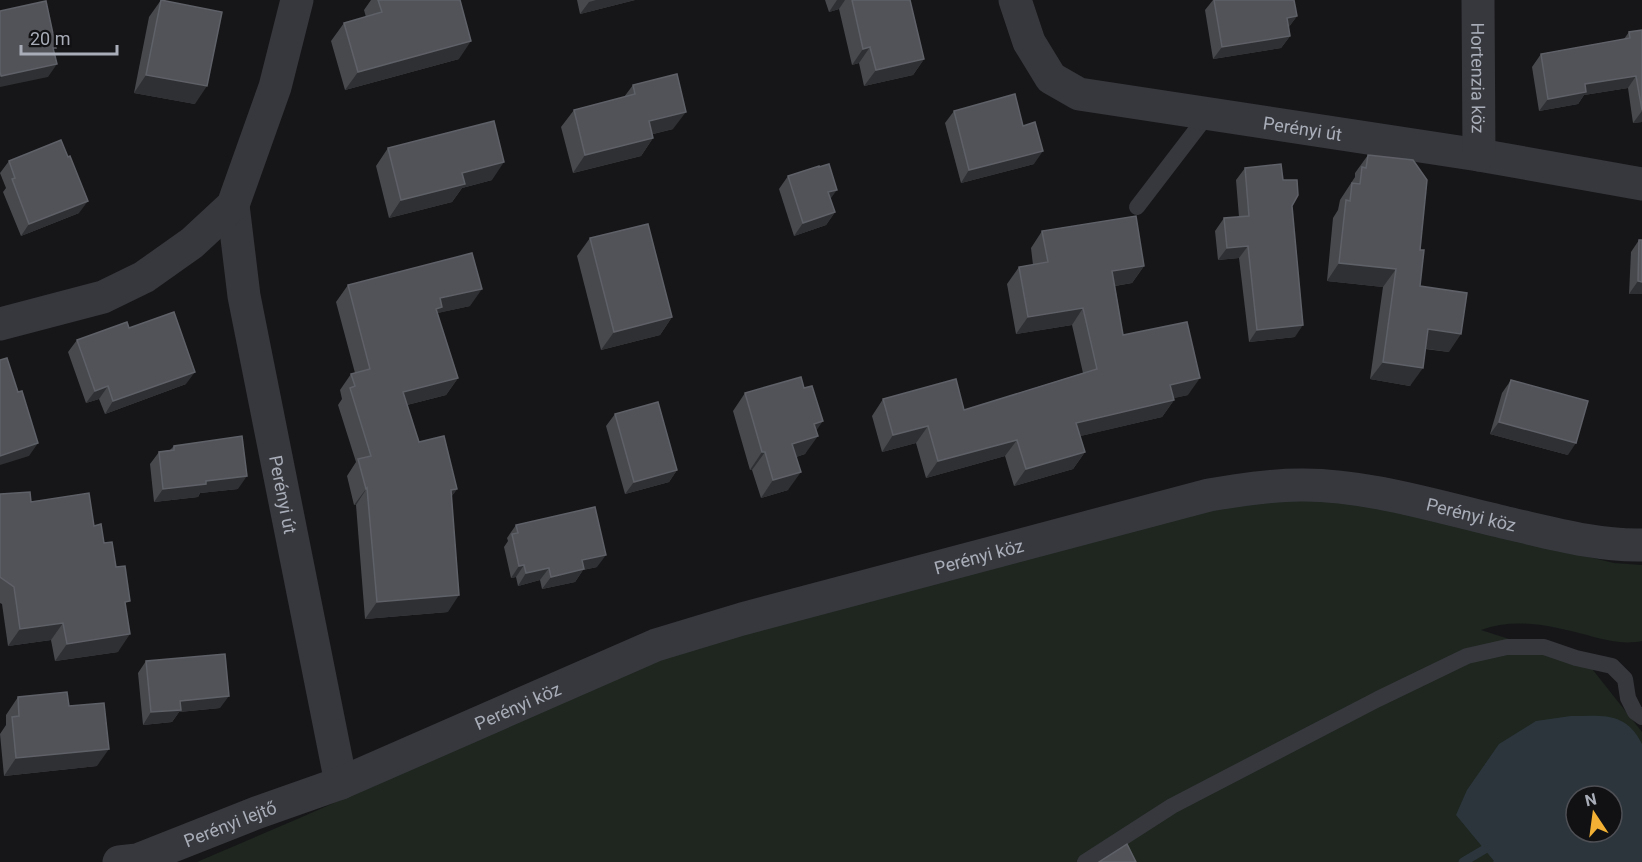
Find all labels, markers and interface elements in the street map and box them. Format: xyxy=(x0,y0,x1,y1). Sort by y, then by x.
scale bar xyxy=(21,18,117,56)
street label: Hortenzia köz xyxy=(1468,23,1489,134)
text: 20 m xyxy=(30,28,70,49)
street label: Perényi út xyxy=(1262,112,1344,145)
street label: Perényi út xyxy=(265,453,302,536)
street label: Perényi köz xyxy=(1424,493,1518,535)
street label: Perényi köz xyxy=(932,534,1026,578)
street label: Perényi köz xyxy=(471,678,564,734)
north arrow xyxy=(1564,784,1624,844)
text: N xyxy=(1583,789,1598,810)
street label: Perényi lejtő xyxy=(181,796,279,851)

